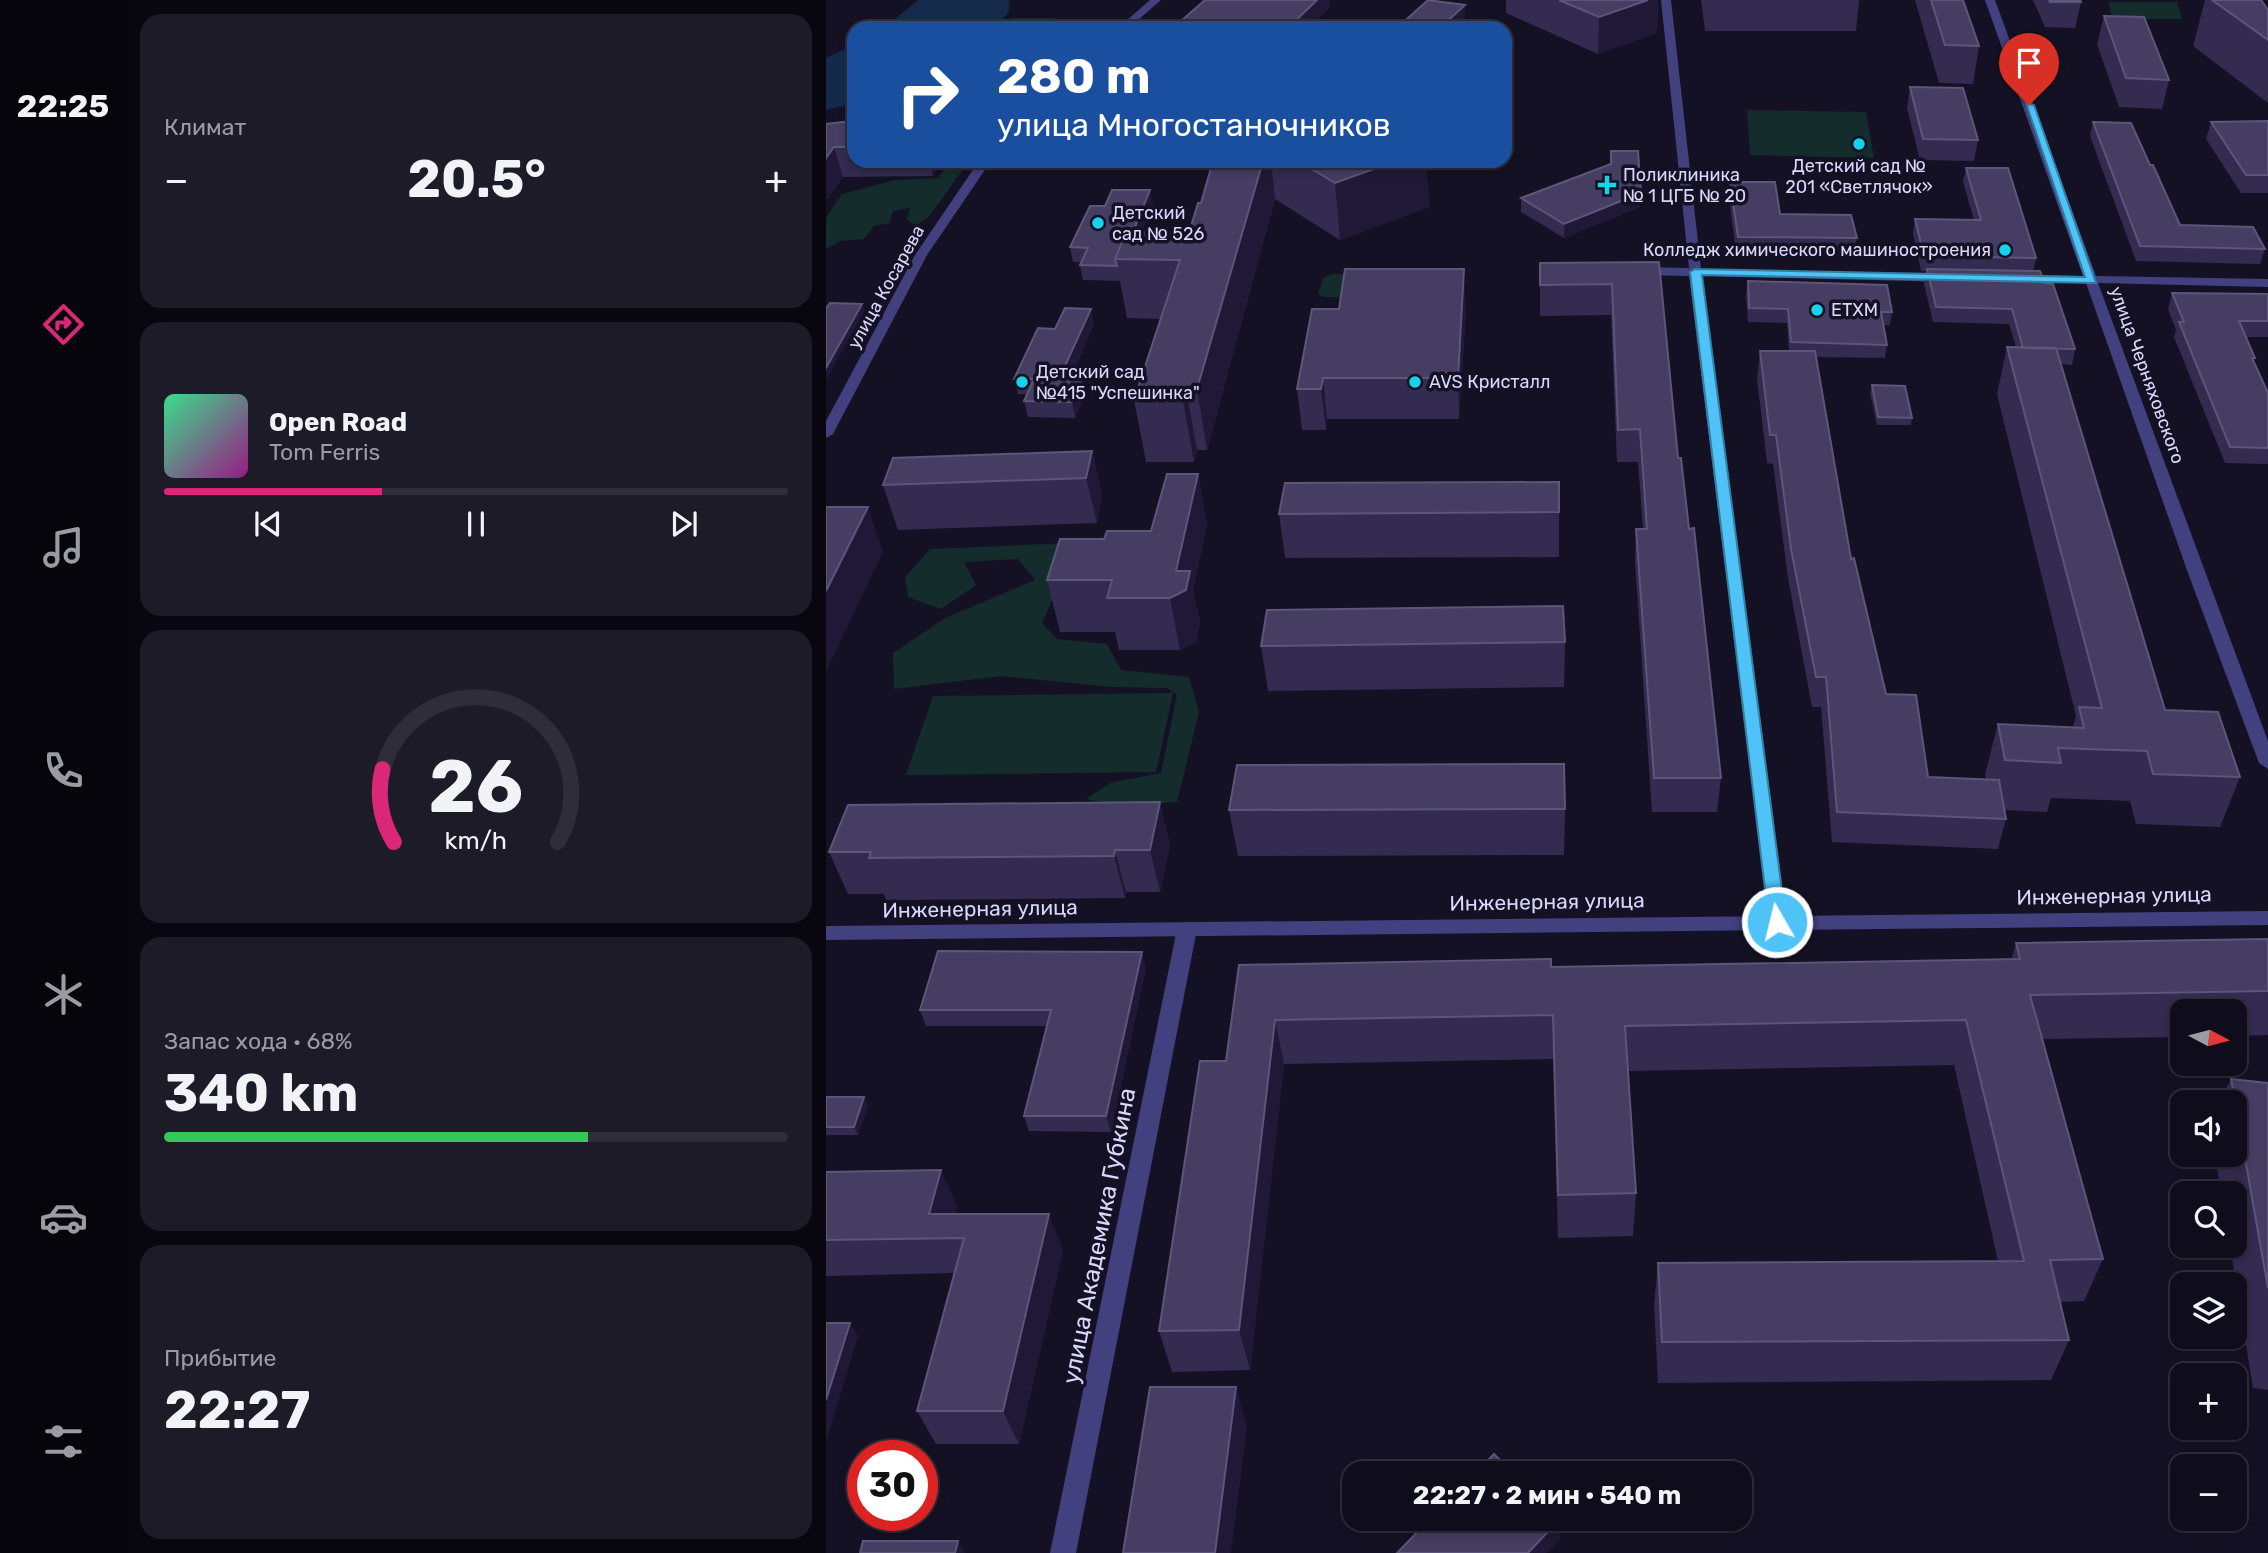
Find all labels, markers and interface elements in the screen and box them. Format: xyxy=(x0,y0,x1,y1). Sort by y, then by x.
pin xyxy=(1999,33,2059,105)
icon: arrive xyxy=(2010,44,2048,82)
text: 280 m xyxy=(997,47,1151,105)
icon: right xyxy=(882,49,973,140)
text: 22:25 xyxy=(17,87,109,125)
text: улица Многостаночников xyxy=(997,106,1391,144)
text: Климат xyxy=(164,113,246,141)
marker: Детский сад № 201 «Светлячок» xyxy=(1851,136,1867,152)
text: 20.5° xyxy=(407,148,546,210)
place label: Детский сад № 201 «Светлячок» xyxy=(1785,155,1933,198)
text: − xyxy=(164,157,189,203)
text: + xyxy=(764,157,788,203)
place label: Поликлиника № 1 ЦГБ № 20 xyxy=(1623,164,1746,207)
marker: Поликлиника № 1 ЦГБ № 20 xyxy=(1597,175,1617,195)
place label: Детcкий сад № 526 xyxy=(1112,202,1205,245)
marker: Детcкий сад № 526 xyxy=(1090,215,1106,231)
street label: улица Косарева xyxy=(843,221,929,353)
place label: Колледж химического машиностроения xyxy=(1643,239,1991,261)
marker: Колледж химического машиностроения xyxy=(1997,242,2013,258)
street label: улица Черняховского xyxy=(2105,283,2189,467)
place label: ЕТХМ xyxy=(1831,299,1878,321)
icon: directions xyxy=(39,300,88,349)
marker: ЕТХМ xyxy=(1809,302,1825,318)
place label: Детский сад №415 "Успешинка" xyxy=(1036,361,1200,404)
place label: AVS Кристалл xyxy=(1429,371,1550,393)
marker: Детский сад №415 "Успешинка" xyxy=(1014,374,1030,390)
marker: AVS Кристалл xyxy=(1407,374,1423,390)
text: Open Road xyxy=(269,407,407,438)
text: Tom Ferris xyxy=(269,438,380,466)
icon: previous xyxy=(249,505,287,543)
icon: pause xyxy=(457,505,495,543)
icon: next xyxy=(665,505,703,543)
icon: music xyxy=(39,523,88,572)
text: 26 xyxy=(429,745,523,831)
icon: phone xyxy=(39,746,88,795)
text: km/h xyxy=(445,826,507,855)
street label: Инженерная улица xyxy=(2016,881,2212,910)
position arrow xyxy=(1740,885,1814,959)
street label: Инженерная улица xyxy=(1449,887,1645,916)
street label: Инженерная улица xyxy=(882,894,1078,923)
icon: climate xyxy=(39,970,88,1019)
north arrow xyxy=(2170,999,2247,1076)
map controls xyxy=(2170,999,2247,1531)
text: Запас хода · 68% xyxy=(164,1027,353,1055)
text: 340 km xyxy=(164,1062,358,1124)
street label: улица Академика Губкина xyxy=(1057,1086,1141,1386)
button: sound xyxy=(2170,1090,2247,1167)
button: search xyxy=(2170,1181,2247,1258)
icon: car xyxy=(39,1193,88,1242)
button: layers xyxy=(2170,1272,2247,1349)
text: Прибытие xyxy=(164,1344,276,1372)
button: + xyxy=(2170,1363,2247,1440)
text: 22:27 xyxy=(164,1379,310,1441)
icon: filters xyxy=(39,1417,88,1466)
speed limit sign: 30 xyxy=(847,1440,938,1531)
button: − xyxy=(2170,1454,2247,1531)
text: 22:27 · 2 мин · 540 m xyxy=(1413,1480,1681,1511)

